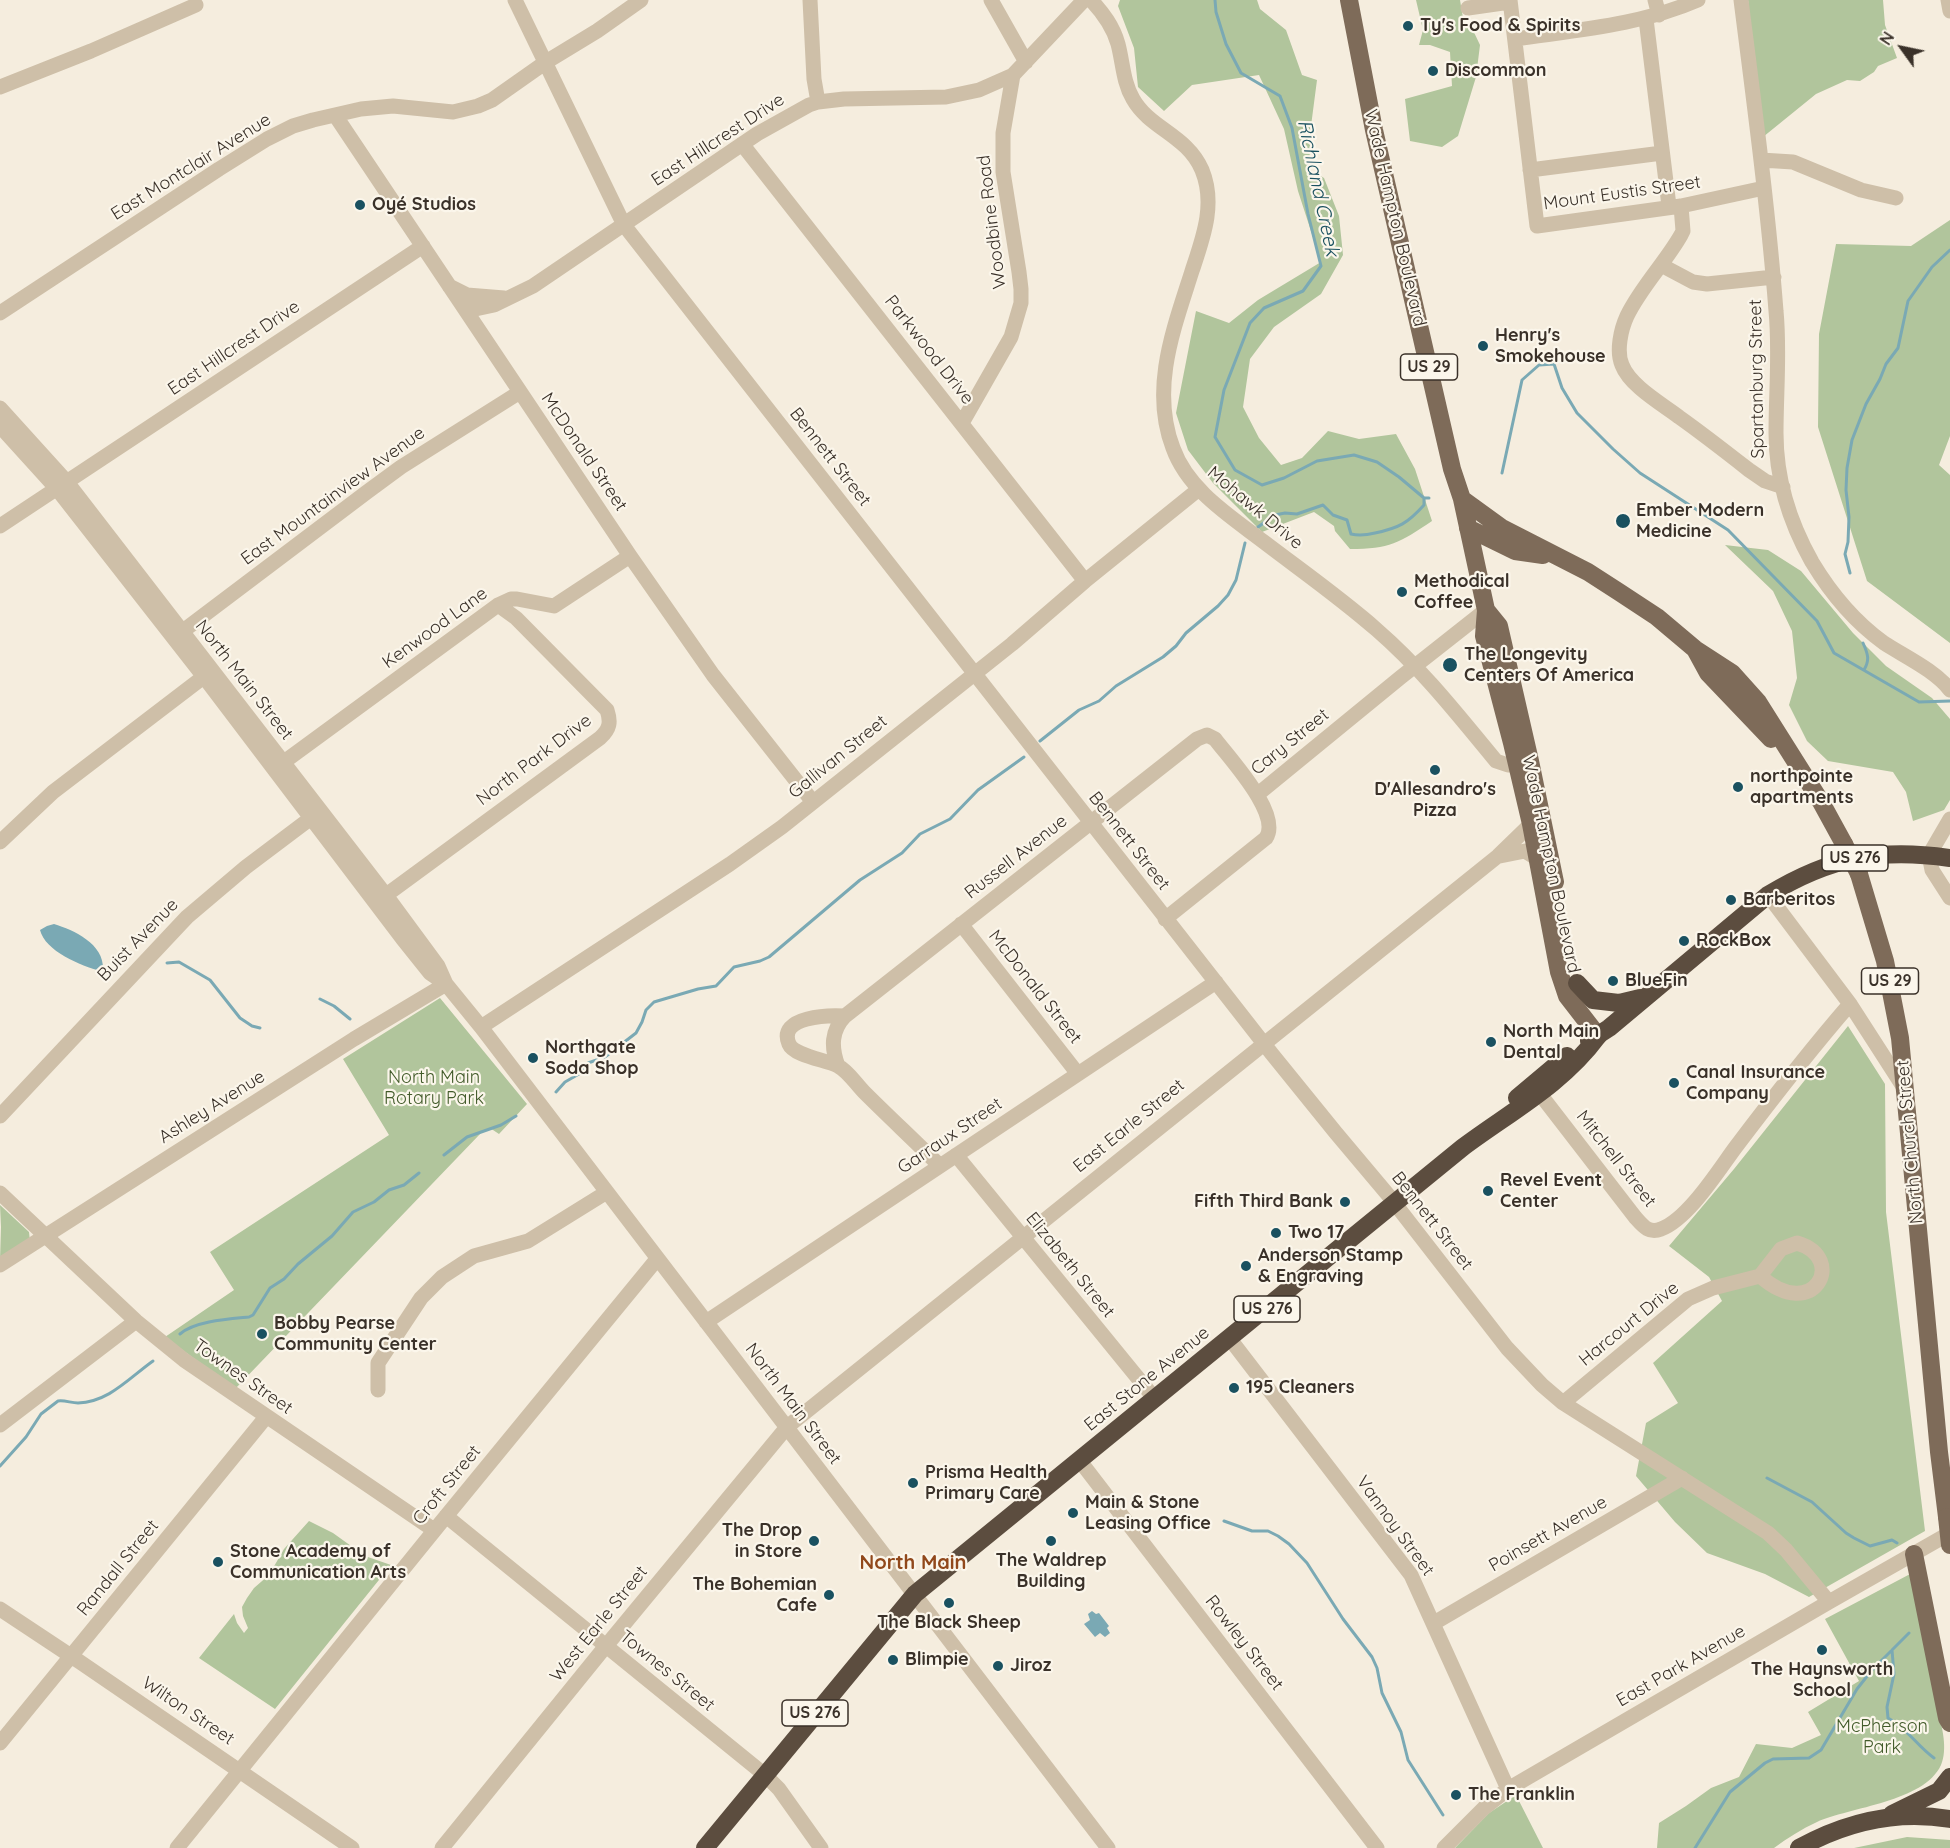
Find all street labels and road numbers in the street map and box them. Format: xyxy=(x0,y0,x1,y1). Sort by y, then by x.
street label: East Hillcrest Drive xyxy=(647,89,789,191)
street label: Wade Hampton Boulevard xyxy=(1359,107,1431,329)
street label: East Montclair Avenue xyxy=(107,109,275,225)
street label: Woodbine Road xyxy=(973,154,1011,290)
street label: Mount Eustis Street xyxy=(1542,171,1702,215)
street label: Parkwood Drive xyxy=(880,291,978,409)
street label: East Hillcrest Drive xyxy=(164,296,304,400)
street label: Spartanburg Street xyxy=(1745,299,1769,459)
road number: US 29 xyxy=(1400,354,1458,380)
street label: McDonald Street xyxy=(536,389,632,515)
street label: Bennett Street xyxy=(785,403,875,511)
street label: East Mountainview Avenue xyxy=(237,422,429,570)
street label: Mohawk Drive xyxy=(1203,462,1307,554)
street label: Kenwood Lane xyxy=(378,583,492,673)
street label: North Main Street xyxy=(190,616,298,744)
street label: Cary Street xyxy=(1247,704,1333,780)
street label: North Park Drive xyxy=(472,710,596,810)
street label: Gallivan Street xyxy=(784,711,892,803)
street label: Wade Hampton Boulevard xyxy=(1517,753,1585,975)
street label: Bennett Street xyxy=(1084,787,1174,895)
street label: Russell Avenue xyxy=(961,810,1071,904)
road number: US 276 xyxy=(1822,845,1888,871)
street label: Buist Avenue xyxy=(93,894,183,986)
street label: McDonald Street xyxy=(984,926,1086,1048)
road number: US 29 xyxy=(1862,968,1918,994)
street label: North Church Street xyxy=(1892,1059,1928,1225)
street label: Ashley Avenue xyxy=(155,1066,269,1148)
street label: East Earle Street xyxy=(1069,1075,1189,1177)
street label: Garraux Street xyxy=(894,1093,1006,1179)
street label: Mitchell Street xyxy=(1572,1106,1660,1212)
street label: Bennett Street xyxy=(1387,1167,1477,1275)
street label: Elizabeth Street xyxy=(1021,1208,1119,1322)
street label: Harcourt Drive xyxy=(1575,1277,1683,1371)
road number: US 276 xyxy=(1234,1296,1300,1322)
street label: East Stone Avenue xyxy=(1080,1322,1214,1436)
street label: Townes Street xyxy=(189,1335,297,1419)
street label: North Main Street xyxy=(740,1339,846,1469)
street label: Croft Street xyxy=(408,1441,486,1529)
street label: Vannoy Street xyxy=(1351,1472,1439,1580)
street label: Poinsett Avenue xyxy=(1485,1491,1611,1577)
street label: Randall Street xyxy=(73,1515,163,1621)
street label: West Earle Street xyxy=(546,1562,652,1686)
street label: Rowley Street xyxy=(1200,1591,1288,1695)
street label: East Park Avenue xyxy=(1613,1620,1749,1712)
street label: Townes Street xyxy=(615,1626,719,1716)
street label: Wilton Street xyxy=(138,1672,238,1750)
road number: US 276 xyxy=(782,1700,848,1726)

